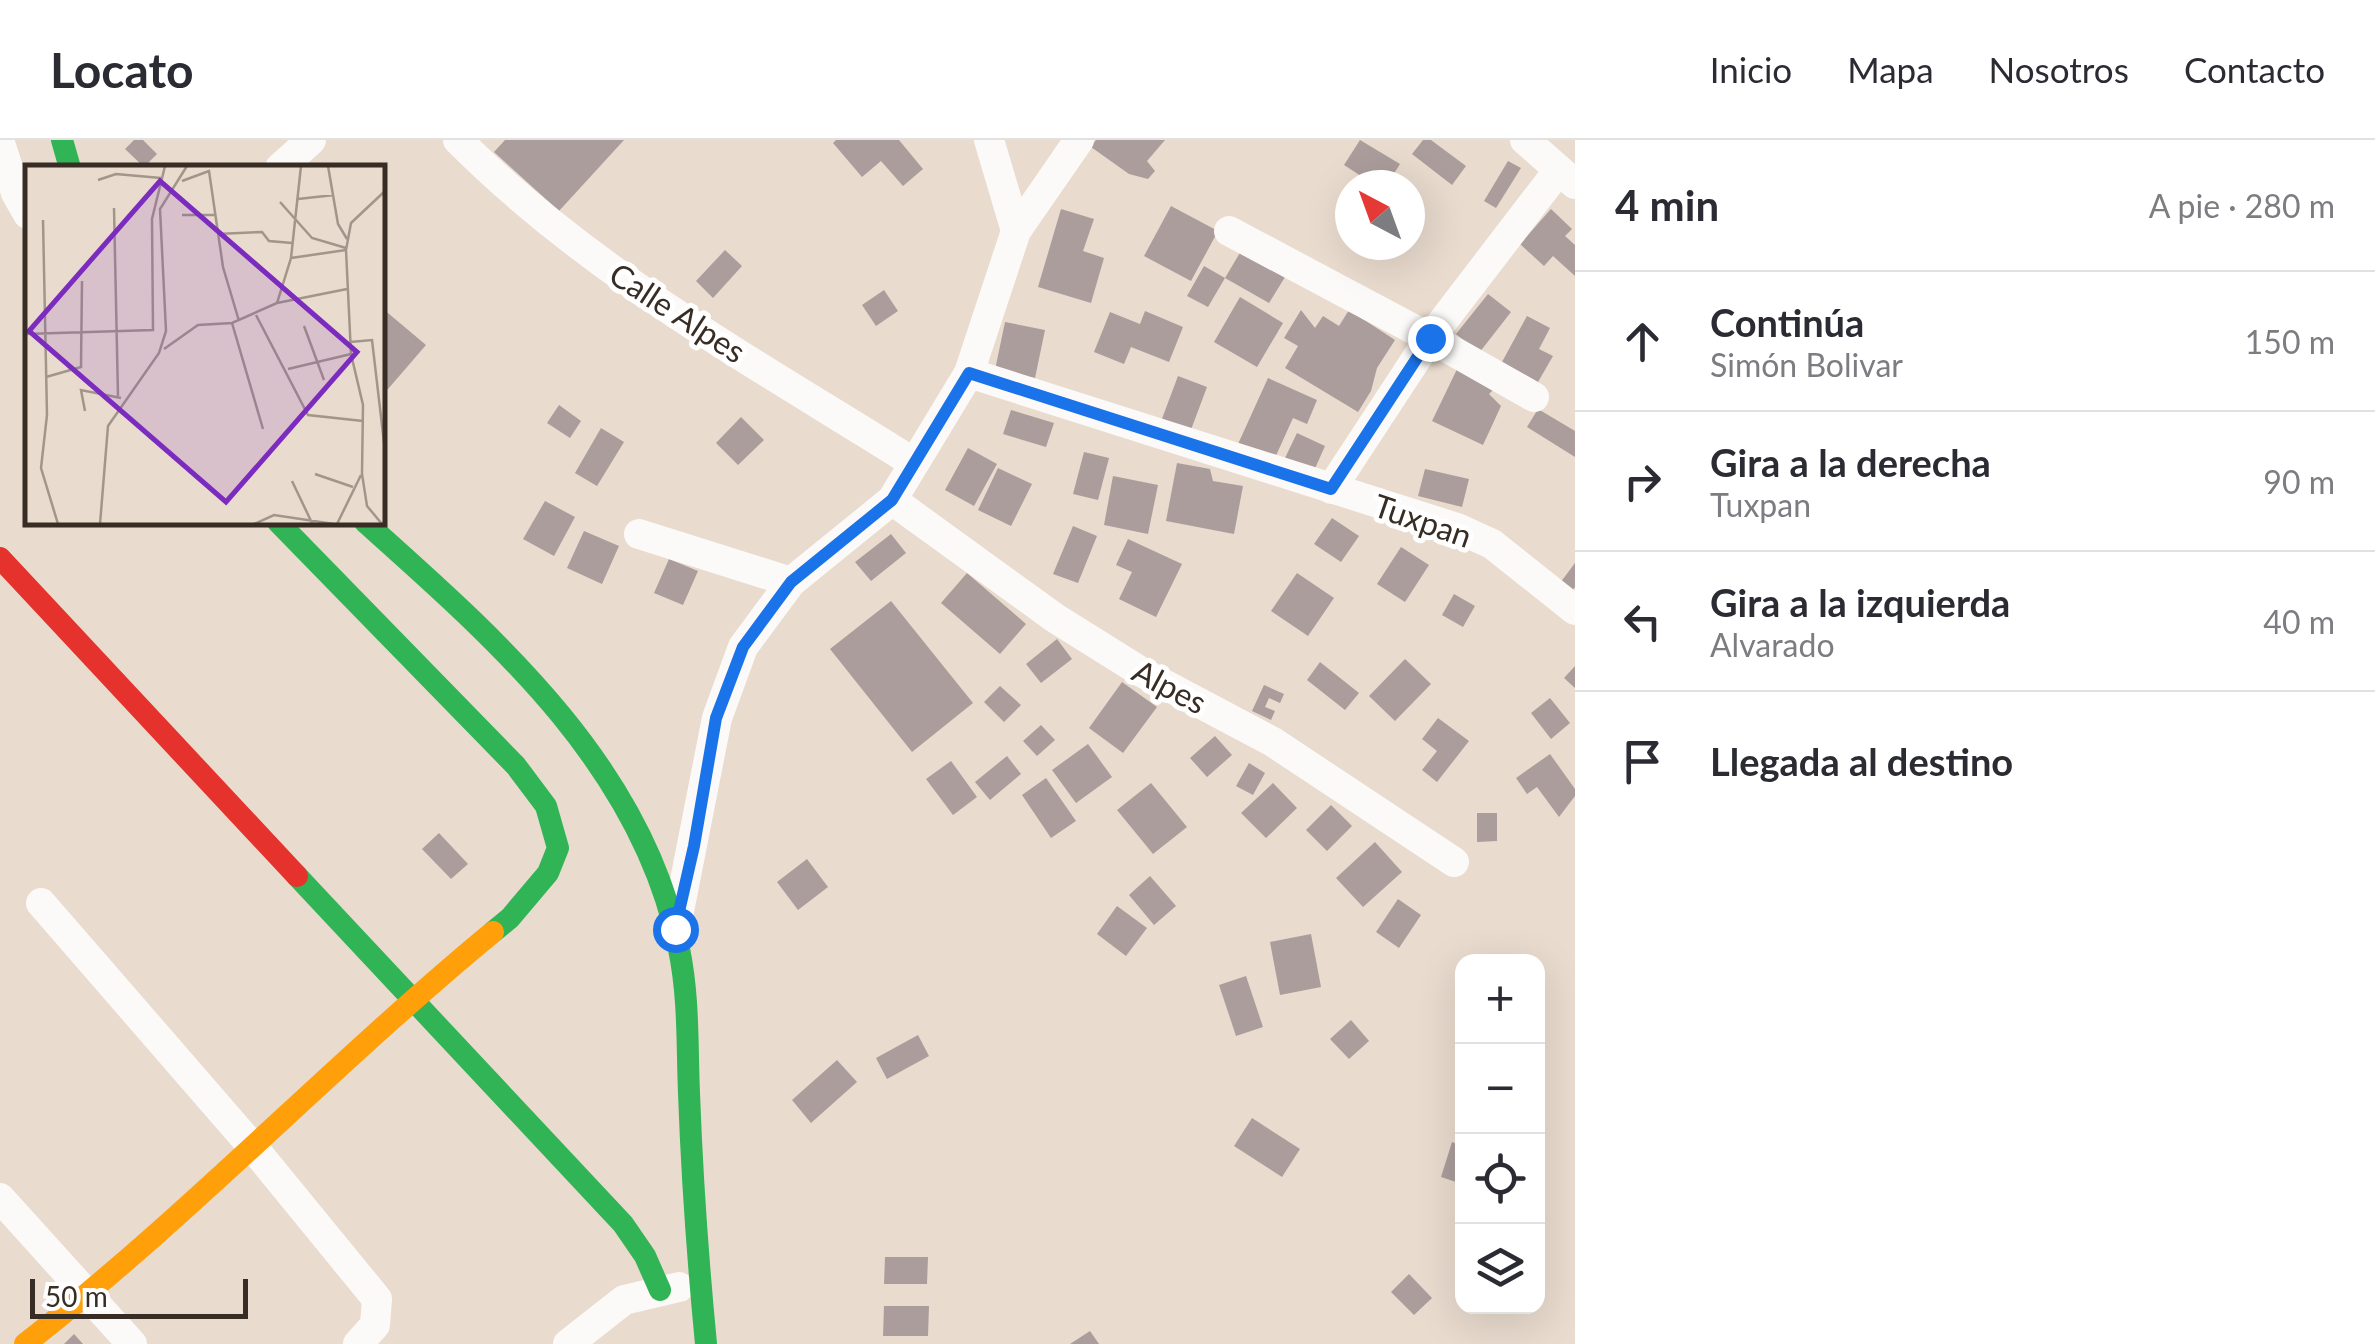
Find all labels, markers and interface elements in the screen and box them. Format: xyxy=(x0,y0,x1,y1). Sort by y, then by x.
text: Locato xyxy=(50,41,194,98)
text: Inicio xyxy=(1710,48,1792,90)
text: Mapa xyxy=(1847,48,1934,90)
text: Nosotros xyxy=(1989,48,2129,90)
text: Contacto xyxy=(2184,48,2325,90)
inset map xyxy=(25,165,385,525)
north arrow xyxy=(1335,170,1425,260)
text: 4 min xyxy=(1615,180,1719,230)
text: A pie · 280 m xyxy=(2149,186,2335,225)
street label: Calle Alpes xyxy=(603,254,753,370)
text: Continúa xyxy=(1710,299,1864,345)
icon: ahead xyxy=(1615,314,1670,369)
route end xyxy=(1408,316,1454,362)
text: 150 m xyxy=(2245,322,2335,361)
text: Simón Bolivar xyxy=(1710,345,1903,384)
text: Gira a la derecha xyxy=(1710,439,1991,485)
icon: right xyxy=(1615,454,1670,509)
text: 90 m xyxy=(2263,462,2335,501)
street label: Tuxpan xyxy=(1369,485,1477,555)
text: Tuxpan xyxy=(1710,485,1811,524)
text: Gira a la izquierda xyxy=(1710,579,2010,625)
icon: left xyxy=(1615,594,1670,649)
text: 40 m xyxy=(2263,602,2335,641)
text: Alvarado xyxy=(1710,625,1835,664)
street label: Alpes xyxy=(1126,651,1214,721)
icon: arrive xyxy=(1615,734,1670,789)
text: Llegada al destino xyxy=(1710,738,2013,784)
route start xyxy=(653,907,699,953)
map controls xyxy=(1455,954,1545,1314)
button: + xyxy=(1455,954,1545,1044)
button: − xyxy=(1455,1044,1545,1134)
button: locate xyxy=(1455,1134,1545,1224)
button: layers xyxy=(1455,1224,1545,1314)
scale bar xyxy=(30,1274,248,1318)
text: 50 m xyxy=(45,1279,108,1313)

